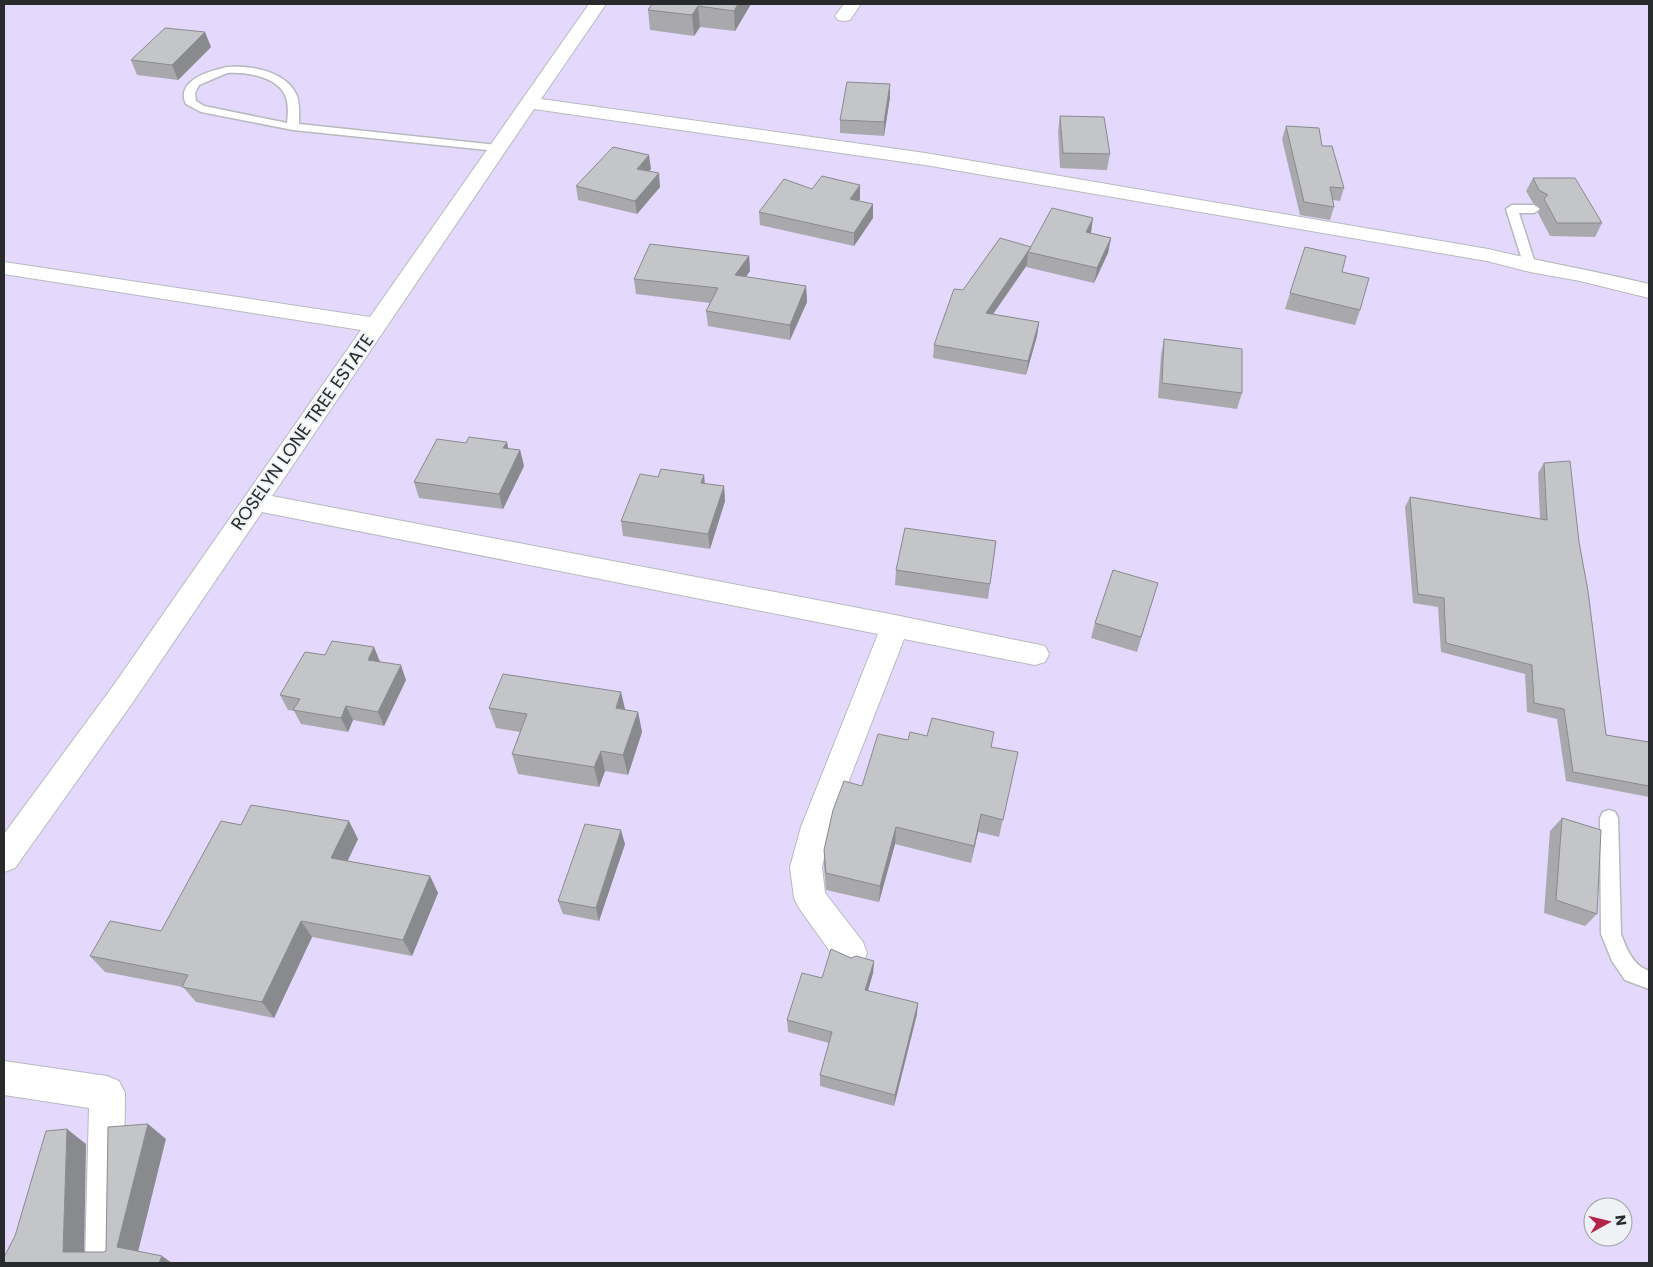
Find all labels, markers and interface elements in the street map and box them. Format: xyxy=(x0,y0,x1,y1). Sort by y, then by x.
street label: ROSELYN LONE TREE ESTATE xyxy=(225,329,379,535)
north arrow xyxy=(1583,1197,1633,1247)
text: N xyxy=(1610,1214,1632,1227)

